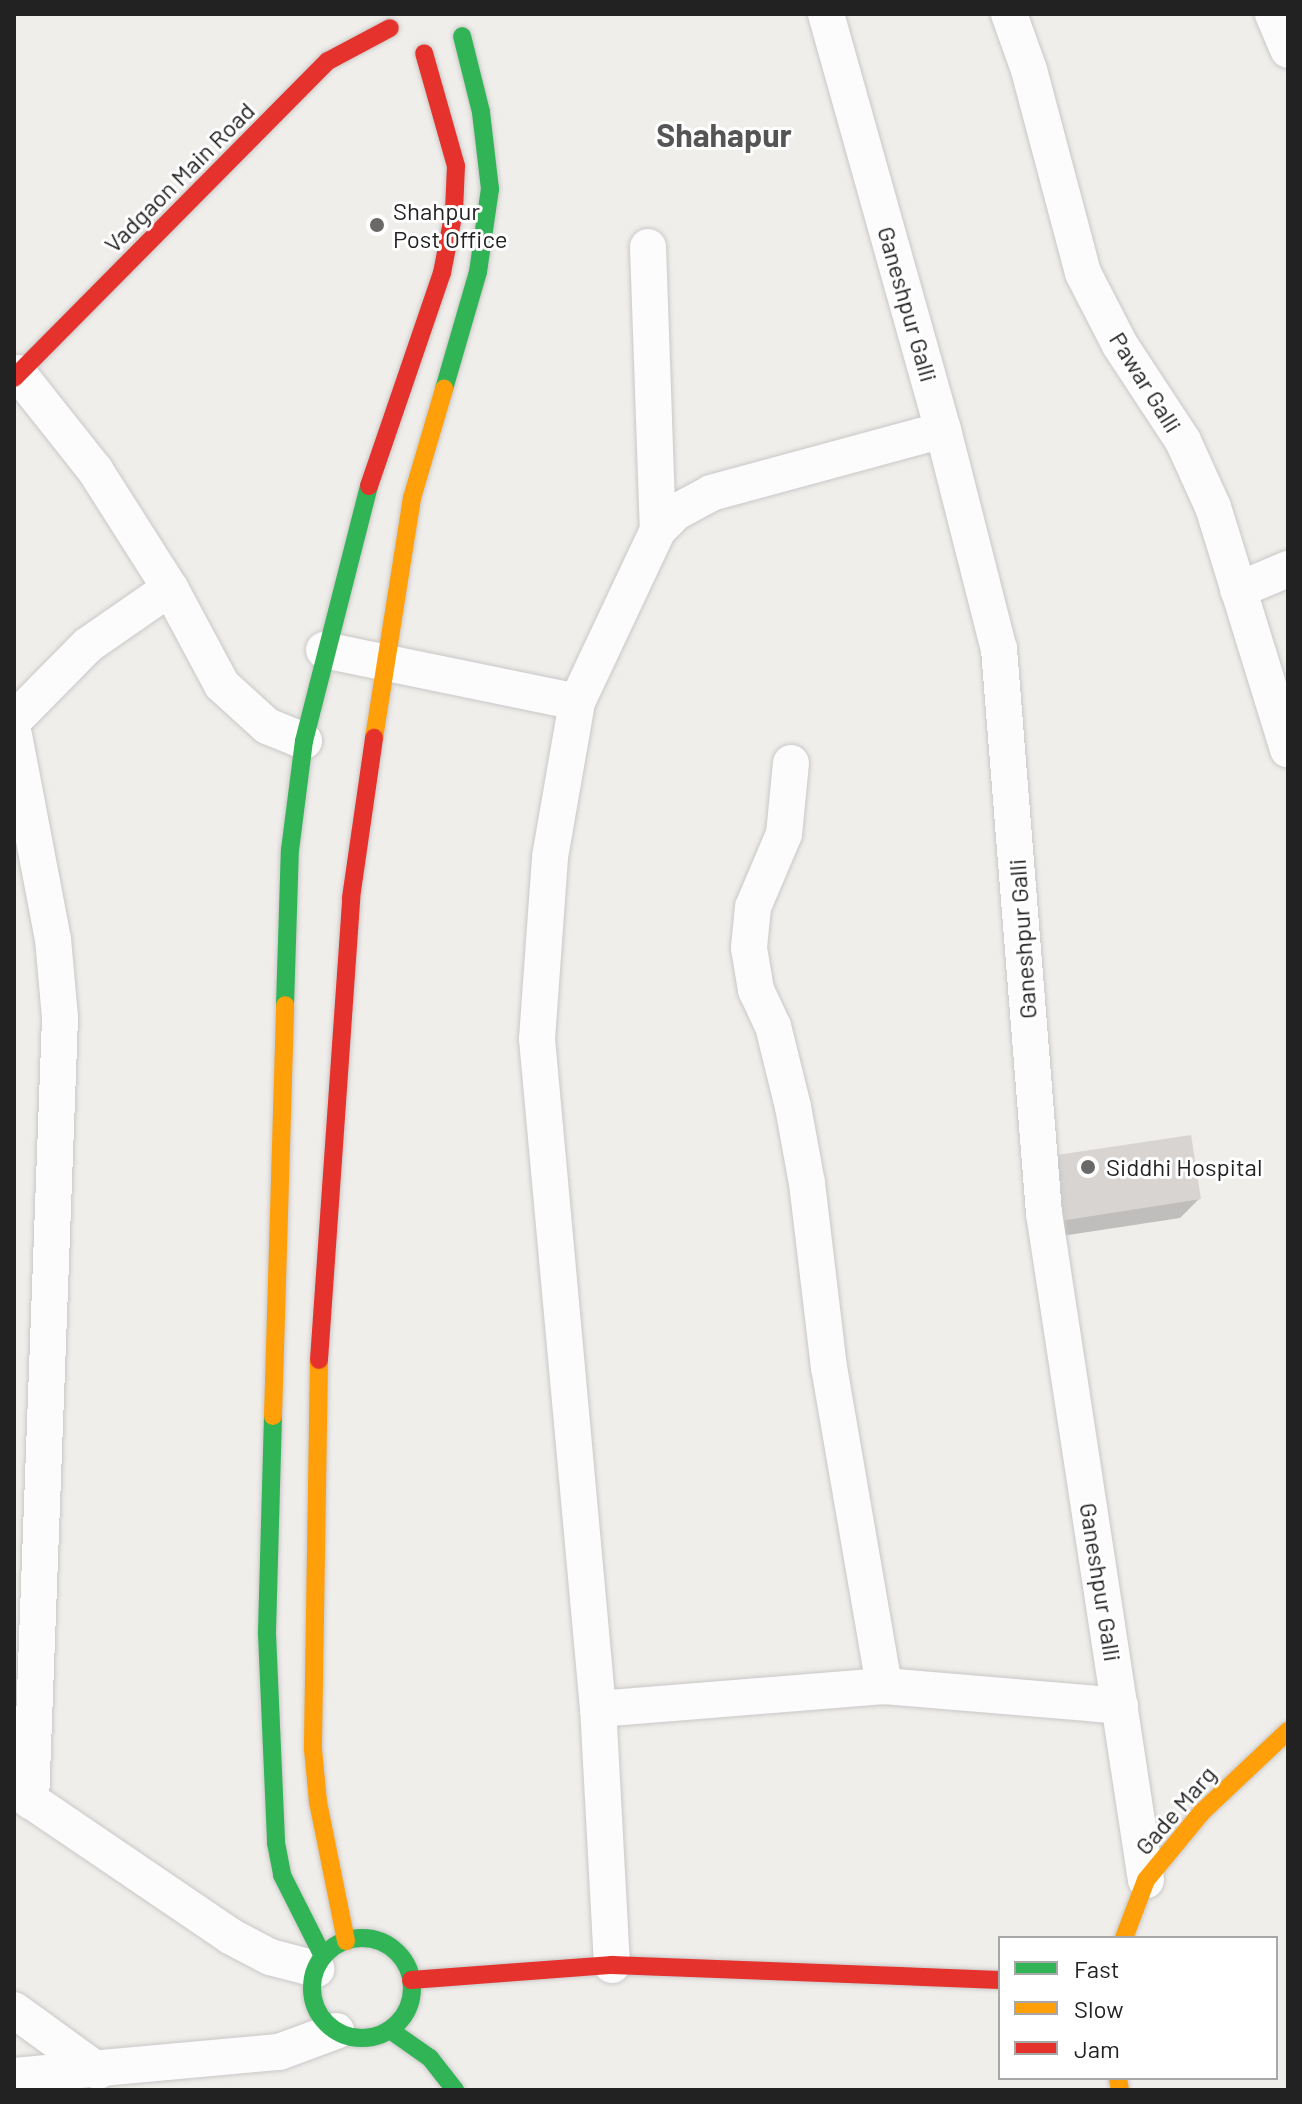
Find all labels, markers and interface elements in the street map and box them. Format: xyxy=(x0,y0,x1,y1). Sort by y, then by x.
street label: Vadgaon Main Road xyxy=(98,96,260,258)
district label: Shahapur xyxy=(656,115,792,153)
place label: Shahpur Post Office xyxy=(393,197,508,253)
marker: Shahpur Post Office xyxy=(368,216,386,234)
street label: Ganeshpur Galli xyxy=(872,223,944,385)
street label: Pawar Galli xyxy=(1104,326,1188,438)
street label: Ganeshpur Galli xyxy=(1002,858,1042,1020)
place label: Siddhi Hospital xyxy=(1106,1153,1262,1181)
marker: Siddhi Hospital xyxy=(1077,1156,1099,1178)
street label: Ganeshpur Galli xyxy=(1074,1501,1128,1663)
street label: Gade Marg xyxy=(1129,1760,1221,1860)
legend xyxy=(998,1936,1278,2080)
text: Fast xyxy=(1074,1954,1119,1983)
text: Slow xyxy=(1074,1994,1123,2023)
text: Jam xyxy=(1074,2034,1120,2063)

